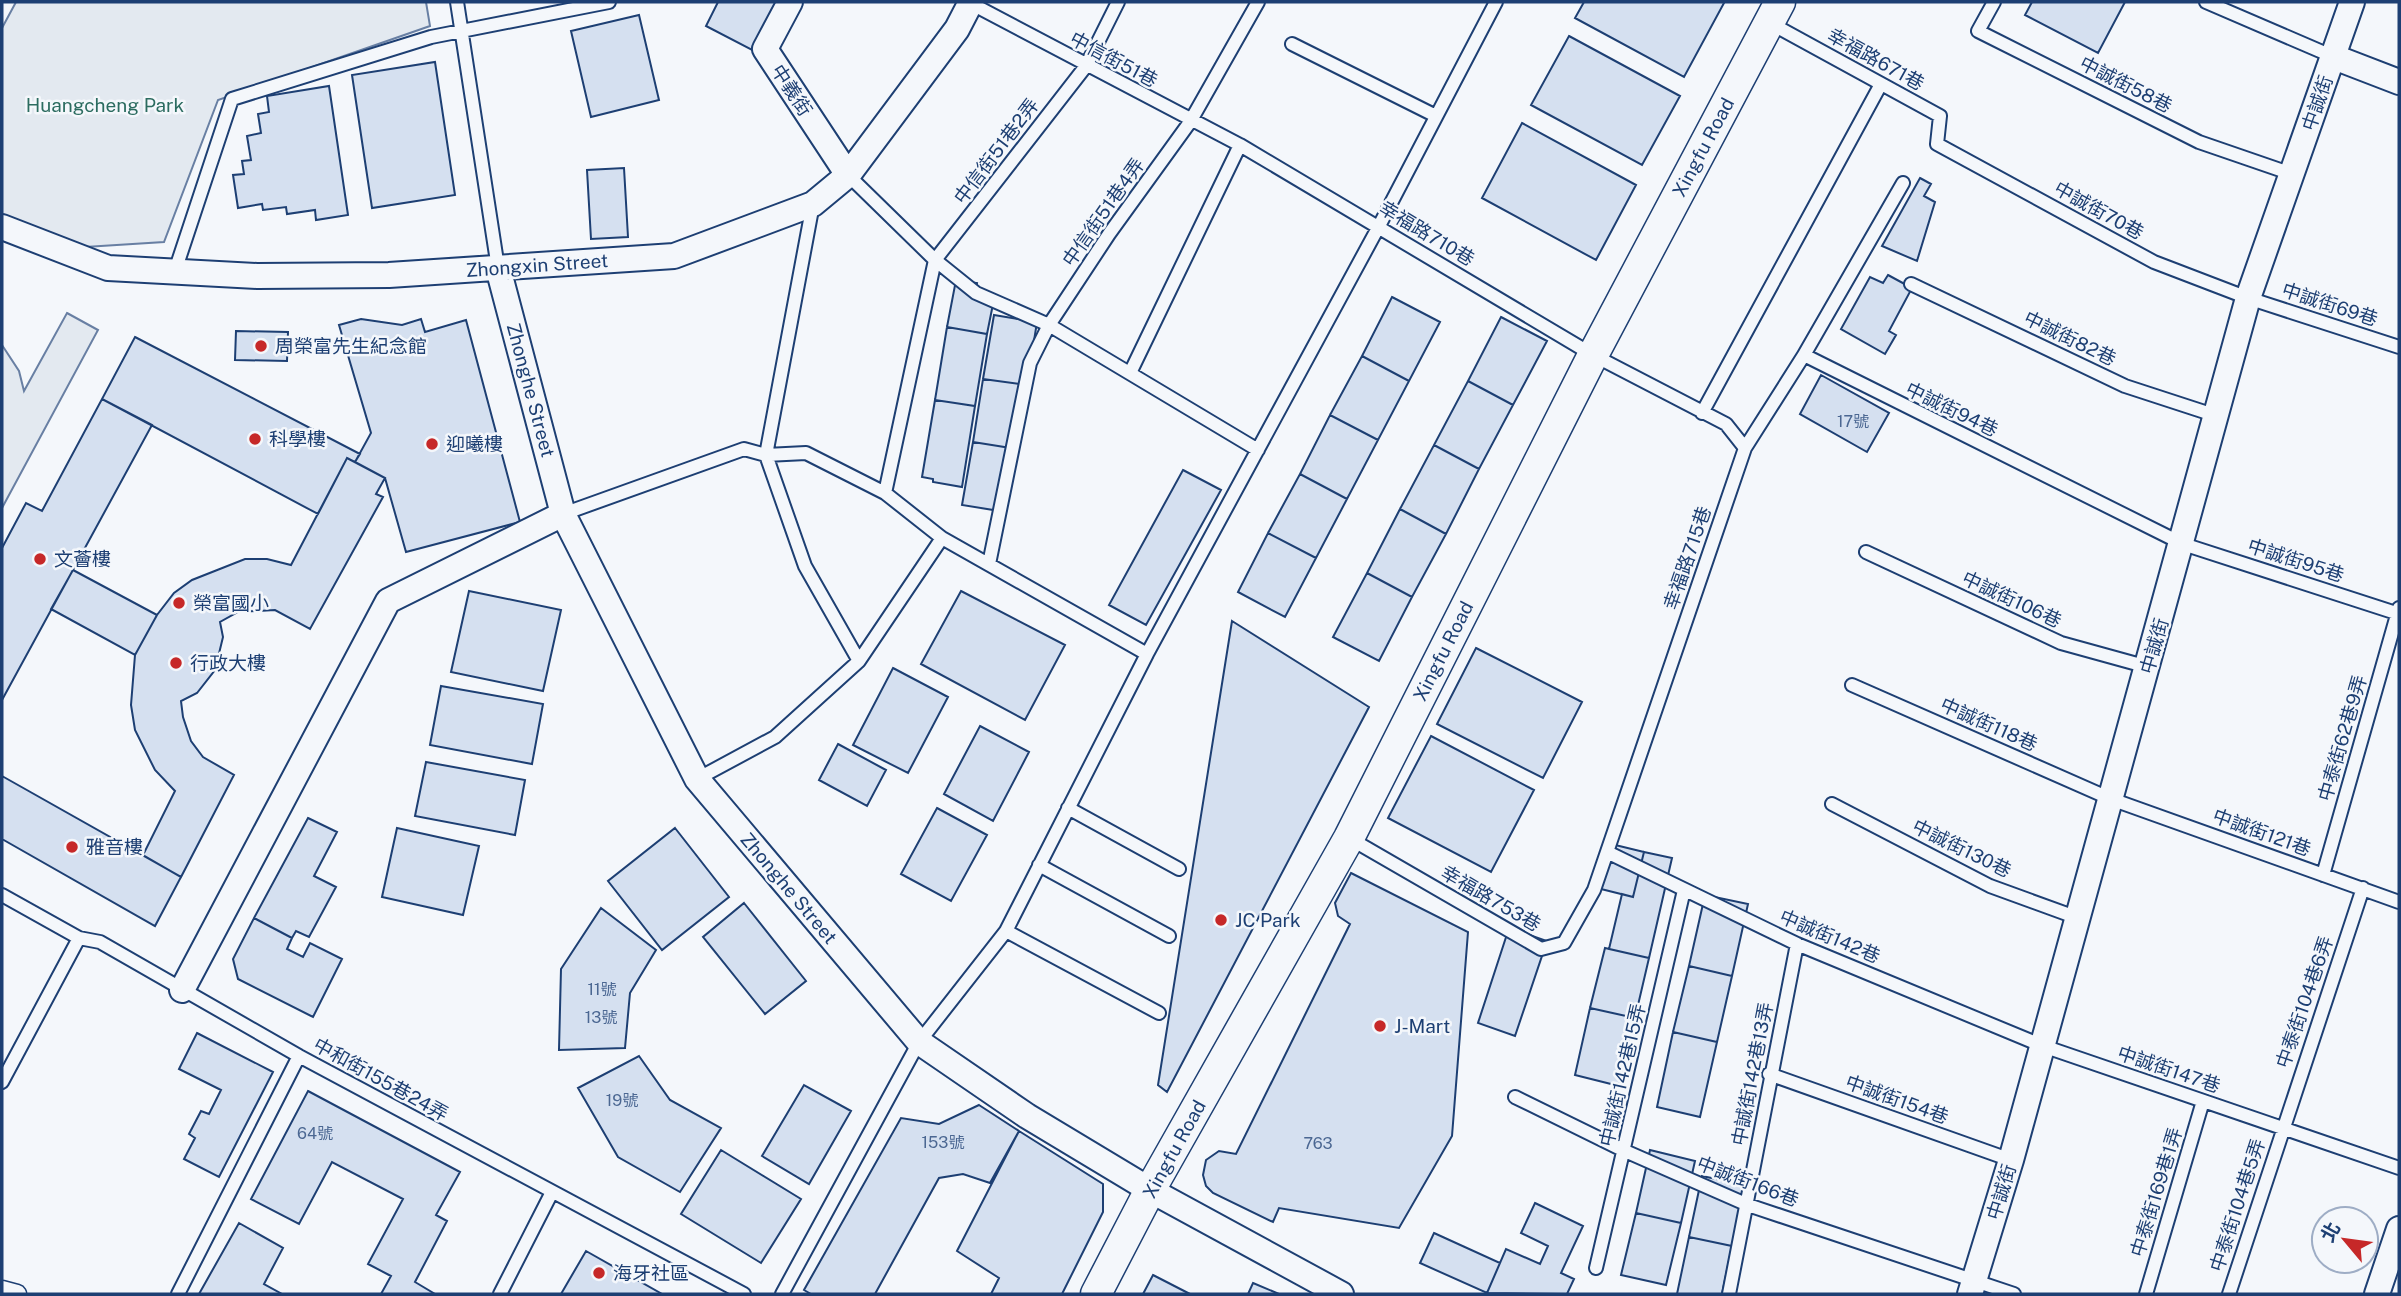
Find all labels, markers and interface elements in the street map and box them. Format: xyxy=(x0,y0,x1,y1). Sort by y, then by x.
street label: 幸福路671巷 xyxy=(1824,23,1928,95)
street label: 中信街51巷 xyxy=(1066,27,1162,91)
street label: 中誠街58巷 xyxy=(2076,51,2176,117)
street label: 中義街 xyxy=(767,60,817,120)
street label: 中誠街 xyxy=(2297,72,2337,134)
park label: Huangcheng Park xyxy=(26,94,185,116)
street label: 中信街51巷2弄 xyxy=(949,94,1043,208)
street label: Xingfu Road xyxy=(1668,94,1738,200)
street label: 中信街51巷4弄 xyxy=(1058,154,1148,270)
street label: 中誠街70巷 xyxy=(2051,176,2147,244)
street label: 幸福路710巷 xyxy=(1375,196,1479,270)
street label: Zhongxin Street xyxy=(465,249,609,281)
street label: 中誠街69巷 xyxy=(2279,278,2381,330)
street label: 中誠街82巷 xyxy=(2020,306,2120,370)
street label: Zhonghe Street xyxy=(503,321,559,459)
place label: 周榮富先生紀念館 xyxy=(275,335,427,357)
marker: 周榮富先生紀念館 xyxy=(253,338,269,354)
street label: 中誠街94巷 xyxy=(1902,377,2002,441)
house number: 17號 xyxy=(1837,412,1869,431)
place label: 科學樓 xyxy=(269,428,326,450)
marker: 科學樓 xyxy=(247,431,263,447)
place label: 迎曦樓 xyxy=(446,433,503,455)
marker: 迎曦樓 xyxy=(424,436,440,452)
street label: 幸福路715巷 xyxy=(1659,504,1715,612)
street label: 中誠街95巷 xyxy=(2245,534,2347,586)
place label: 文薈樓 xyxy=(54,548,111,570)
marker: 文薈樓 xyxy=(32,551,48,567)
street label: 中誠街106巷 xyxy=(1959,566,2065,632)
place label: 榮富國小 xyxy=(193,592,269,614)
marker: 榮富國小 xyxy=(171,595,187,611)
street label: Xingfu Road xyxy=(1408,597,1478,705)
street label: 中誠街 xyxy=(2136,616,2172,676)
place label: 行政大樓 xyxy=(190,652,266,674)
marker: 行政大樓 xyxy=(168,655,184,671)
street label: 中泰街62巷9弄 xyxy=(2314,672,2370,804)
street label: 中誠街118巷 xyxy=(1937,693,2041,755)
street label: 中誠街121巷 xyxy=(2210,804,2314,860)
street label: 中誠街130巷 xyxy=(1909,815,2015,881)
street label: Zhonghe Street xyxy=(736,828,842,948)
place label: 雅音樓 xyxy=(86,836,143,858)
marker: 雅音樓 xyxy=(64,839,80,855)
street label: 幸福路753巷 xyxy=(1437,861,1545,935)
street label: 中誠街142巷 xyxy=(1776,905,1884,967)
place label: JC Park xyxy=(1235,909,1301,931)
marker: JC Park xyxy=(1213,912,1229,928)
street label: 中泰街104巷6弄 xyxy=(2271,933,2337,1071)
house number: 11號 xyxy=(587,980,617,999)
street label: 中誠街142巷13弄 xyxy=(1727,1000,1777,1148)
street label: 中誠街142巷15弄 xyxy=(1595,1001,1649,1149)
house number: 13號 xyxy=(585,1008,617,1027)
place label: J-Mart xyxy=(1394,1015,1450,1037)
marker: J-Mart xyxy=(1372,1018,1388,1034)
street label: 中和街155巷24弄 xyxy=(310,1033,452,1125)
street label: 中誠街147巷 xyxy=(2115,1041,2223,1097)
street label: 中誠街154巷 xyxy=(1843,1070,1951,1128)
house number: 19號 xyxy=(606,1091,638,1110)
street label: Xingfu Road xyxy=(1138,1096,1210,1202)
house number: 64號 xyxy=(297,1124,333,1143)
street label: 中泰街169巷1弄 xyxy=(2126,1125,2186,1259)
house number: 153號 xyxy=(922,1133,964,1152)
house number: 763 xyxy=(1303,1134,1333,1153)
street label: 中泰街104巷5弄 xyxy=(2205,1136,2269,1274)
street label: 中誠街166巷 xyxy=(1694,1152,1802,1210)
street label: 中誠街 xyxy=(1982,1162,2020,1222)
north arrow xyxy=(2310,1205,2380,1275)
text: 北 xyxy=(2316,1218,2344,1245)
place label: 海牙社區 xyxy=(613,1262,689,1284)
marker: 海牙社區 xyxy=(591,1265,607,1281)

